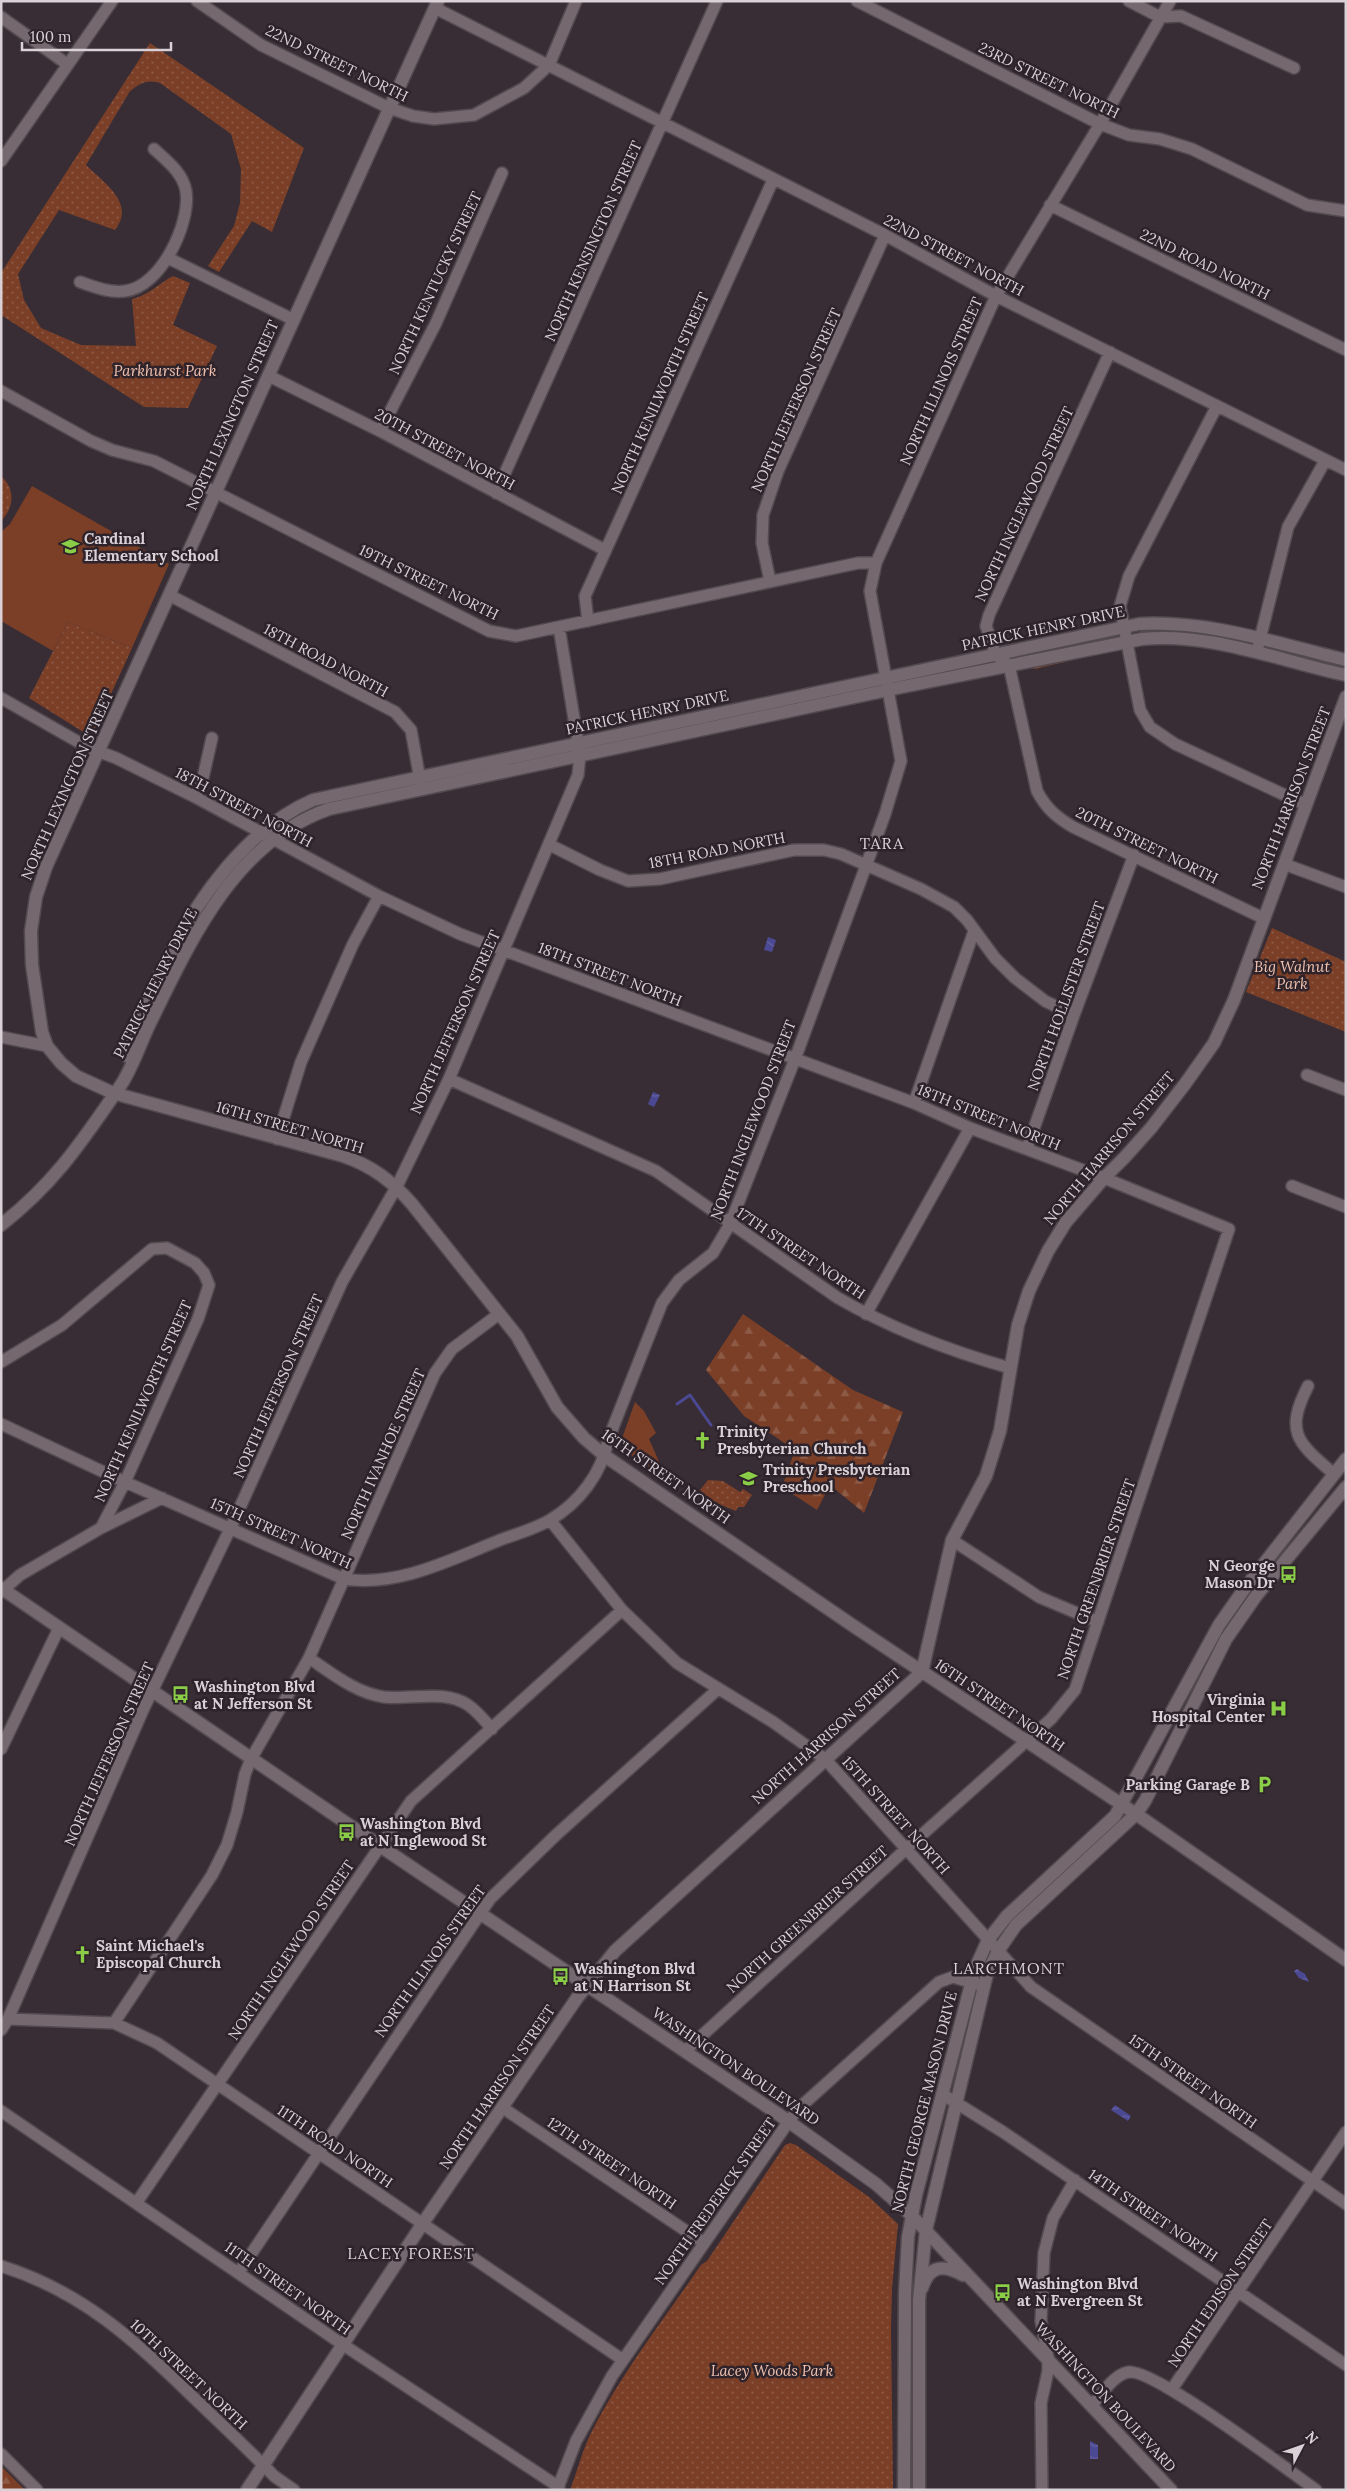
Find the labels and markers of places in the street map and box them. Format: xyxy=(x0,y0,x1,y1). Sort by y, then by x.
place label: Cardinal Elementary School xyxy=(84,529,219,565)
school or university icon: Cardinal Elementary School xyxy=(60,537,80,557)
place label: Trinity Presbyterian Church xyxy=(717,1422,867,1458)
church icon: Trinity Presbyterian Church xyxy=(693,1430,713,1450)
place label: Trinity Presbyterian Preschool xyxy=(763,1460,911,1496)
school or university icon: Trinity Presbyterian Preschool xyxy=(739,1468,759,1488)
place label: N George Mason Dr xyxy=(1205,1556,1276,1592)
bus stop icon: N George Mason Dr xyxy=(1279,1564,1299,1584)
place label: Washington Blvd at N Jefferson St xyxy=(194,1677,315,1713)
bus stop icon: Washington Blvd at N Jefferson St xyxy=(170,1685,190,1705)
place label: Virginia Hospital Center xyxy=(1152,1690,1266,1726)
hospital icon: Virginia Hospital Center xyxy=(1269,1698,1289,1718)
parking icon: Parking Garage B xyxy=(1254,1774,1274,1794)
place label: Parking Garage B xyxy=(1126,1775,1250,1794)
place label: Washington Blvd at N Inglewood St xyxy=(360,1814,487,1850)
bus stop icon: Washington Blvd at N Inglewood St xyxy=(336,1822,356,1842)
place label: Saint Michael's Episcopal Church xyxy=(96,1936,222,1972)
church icon: Saint Michael's Episcopal Church xyxy=(72,1944,92,1964)
place label: Washington Blvd at N Harrison St xyxy=(574,1959,695,1995)
bus stop icon: Washington Blvd at N Harrison St xyxy=(550,1967,570,1987)
place label: Washington Blvd at N Evergreen St xyxy=(1017,2274,1144,2310)
bus stop icon: Washington Blvd at N Evergreen St xyxy=(993,2282,1013,2302)

